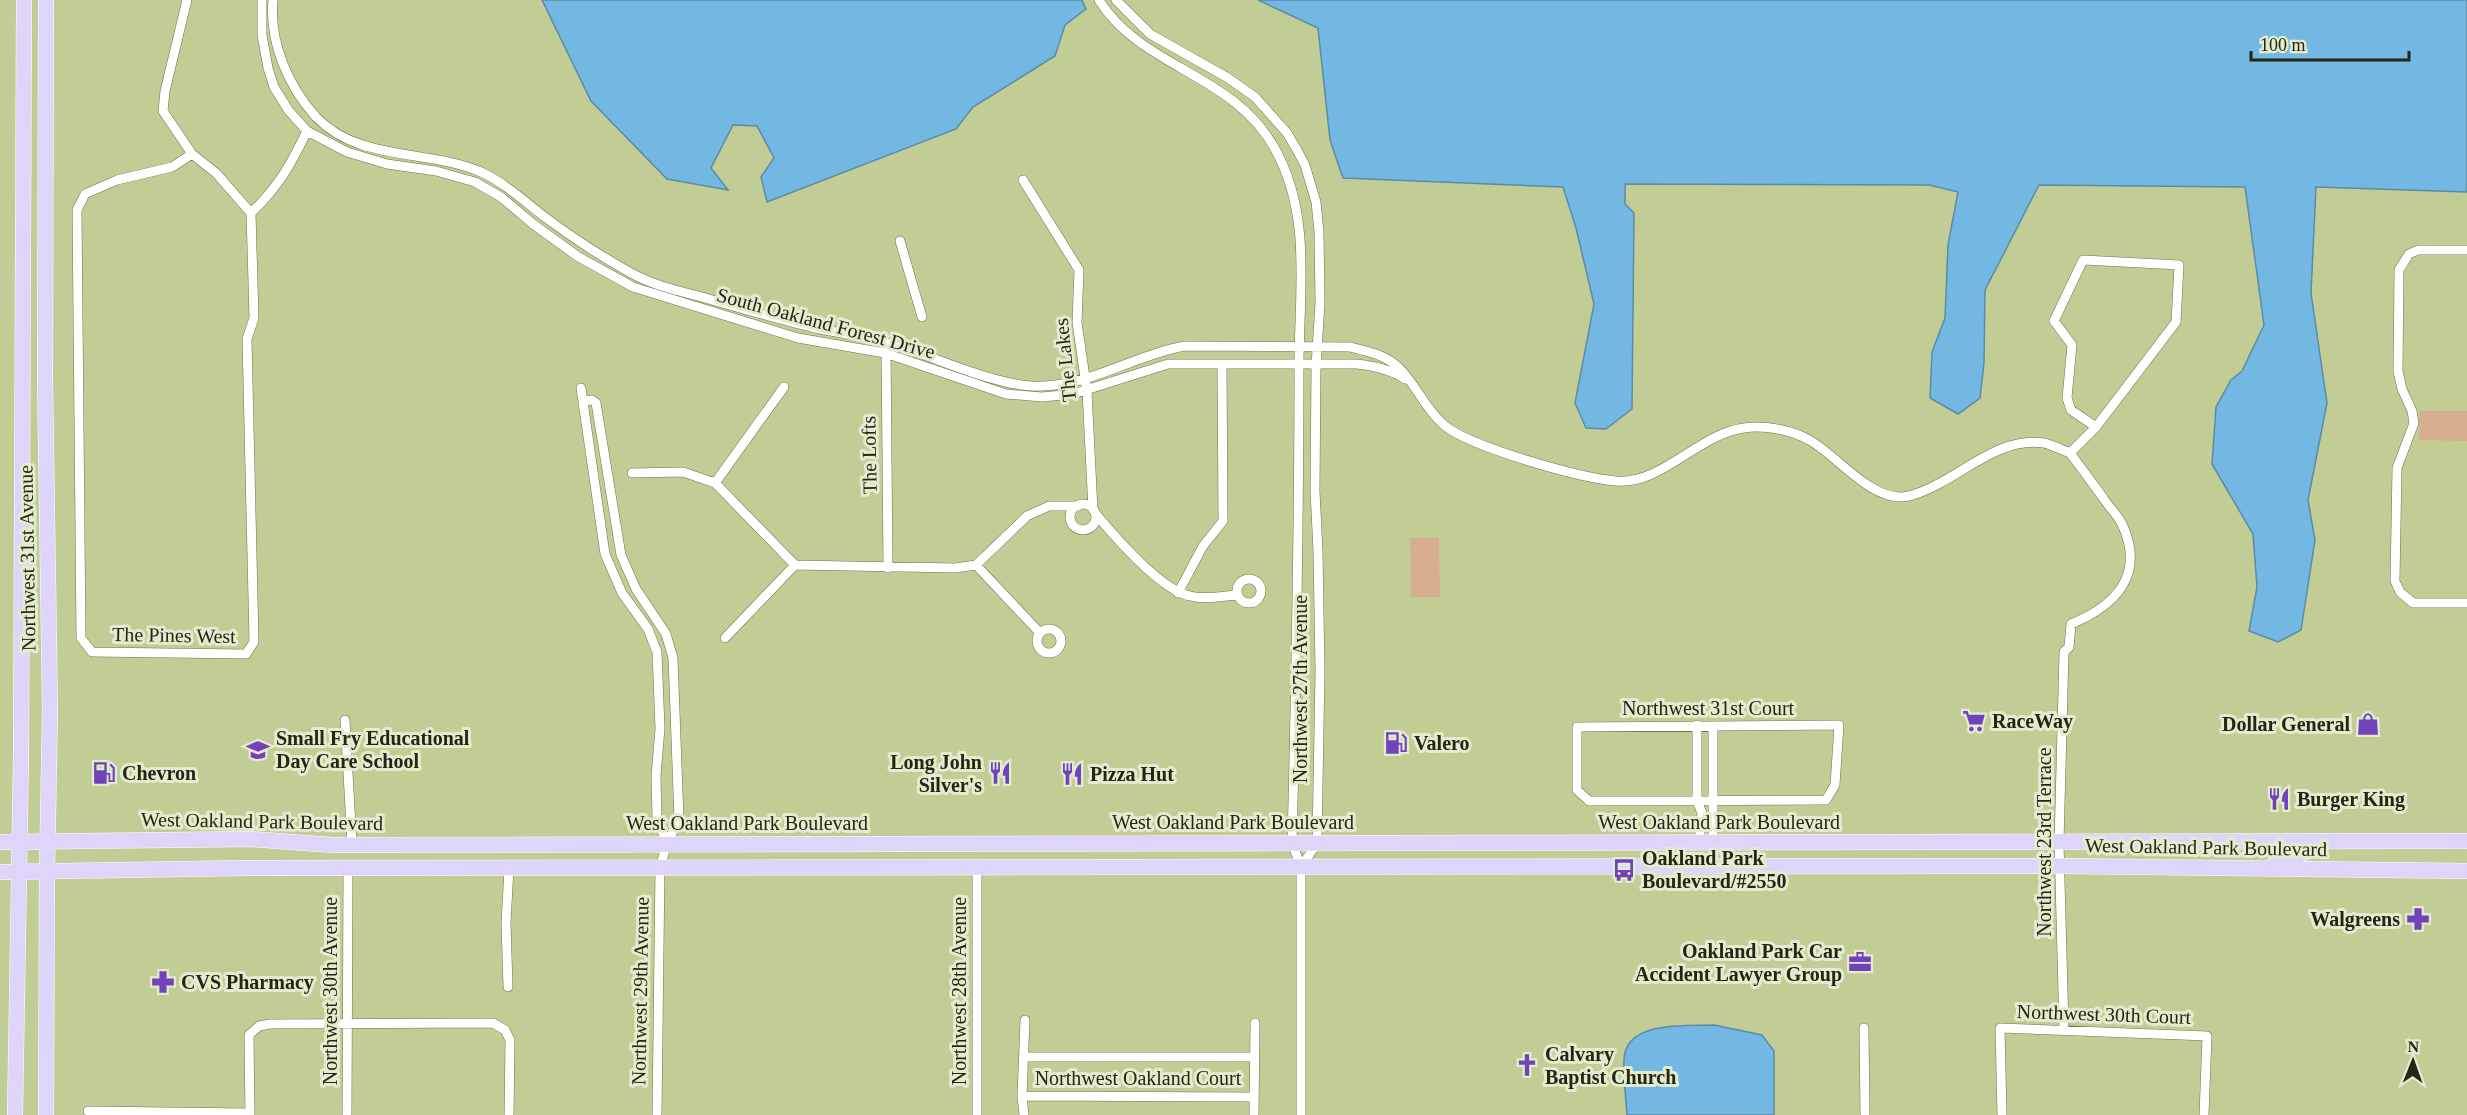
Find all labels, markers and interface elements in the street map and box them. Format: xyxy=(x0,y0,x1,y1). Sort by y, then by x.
scale bar xyxy=(2251,24,2408,62)
text: 100 m xyxy=(2260,35,2306,55)
street label: South Oakland Forest Drive xyxy=(714,283,938,363)
street label: The Lakes xyxy=(1050,317,1080,403)
street label: The Lofts xyxy=(857,415,881,494)
street label: Northwest 31st Avenue xyxy=(14,465,40,651)
street label: Northwest 27th Avenue xyxy=(1289,595,1311,783)
street label: The Pines West xyxy=(112,623,236,647)
street label: Northwest 31st Court xyxy=(1622,697,1795,719)
supermarket icon: RaceWay xyxy=(1961,708,1987,734)
place label: RaceWay xyxy=(1992,710,2073,733)
shop icon: Dollar General xyxy=(2355,711,2381,737)
place label: Dollar General xyxy=(2222,713,2350,735)
place label: Small Fry Educational Day Care School xyxy=(276,727,470,773)
fuel station icon: Valero xyxy=(1383,730,1409,756)
place label: Valero xyxy=(1414,732,1470,754)
school or university icon: Small Fry Educational Day Care School xyxy=(245,737,271,763)
street label: Northwest 23rd Terrace xyxy=(2033,747,2055,937)
place label: Long John Silver's xyxy=(890,751,982,796)
fuel station icon: Chevron xyxy=(91,760,117,786)
restaurant icon: Long John Silver's xyxy=(987,760,1013,786)
restaurant icon: Pizza Hut xyxy=(1059,761,1085,787)
place label: Chevron xyxy=(122,762,196,784)
place label: Pizza Hut xyxy=(1090,763,1174,785)
restaurant icon: Burger King xyxy=(2266,786,2292,812)
place label: Burger King xyxy=(2297,788,2405,811)
street label: West Oakland Park Boulevard xyxy=(141,808,383,834)
street label: West Oakland Park Boulevard xyxy=(1112,811,1354,833)
street label: West Oakland Park Boulevard xyxy=(1598,811,1840,833)
street label: West Oakland Park Boulevard xyxy=(626,812,868,834)
street label: West Oakland Park Boulevard xyxy=(2085,834,2327,860)
place label: Oakland Park Boulevard/#2550 xyxy=(1642,847,1786,892)
bus stop icon: Oakland Park Boulevard/#2550 xyxy=(1611,857,1637,883)
street label: Northwest 29th Avenue xyxy=(627,896,653,1085)
street label: Northwest 30th Avenue xyxy=(319,897,341,1085)
street label: Northwest 28th Avenue xyxy=(948,897,970,1085)
pharmacy icon: Walgreens xyxy=(2405,906,2431,932)
place label: Walgreens xyxy=(2310,908,2400,931)
place label: Oakland Park Car Accident Lawyer Group xyxy=(1635,940,1842,986)
office icon: Oakland Park Car Accident Lawyer Group xyxy=(1847,949,1873,975)
pharmacy icon: CVS Pharmacy xyxy=(150,969,176,995)
place label: CVS Pharmacy xyxy=(181,971,314,994)
street label: Northwest 30th Court xyxy=(2016,1000,2192,1028)
north arrow xyxy=(2383,1031,2443,1091)
text: N xyxy=(2407,1038,2420,1055)
place label: Calvary Baptist Church xyxy=(1545,1043,1676,1089)
church icon: Calvary Baptist Church xyxy=(1514,1052,1540,1078)
street label: Northwest Oakland Court xyxy=(1035,1067,1242,1089)

